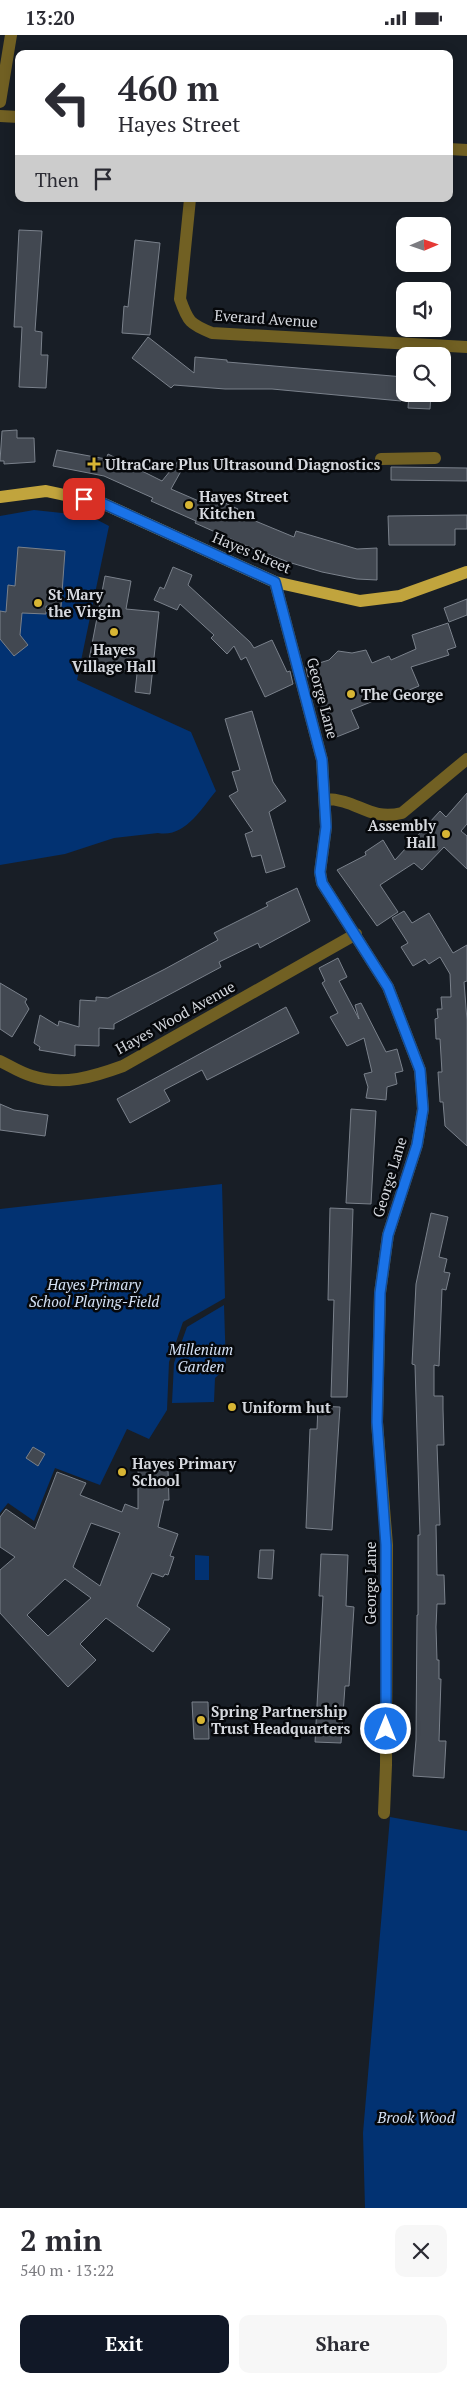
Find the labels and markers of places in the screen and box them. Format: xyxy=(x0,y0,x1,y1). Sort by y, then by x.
place label: UltraCare Plus Ultrasound Diagnostics xyxy=(105,454,381,474)
marker: UltraCare Plus Ultrasound Diagnostics xyxy=(87,457,101,471)
pin xyxy=(63,478,105,520)
place label: Hayes Street Kitchen xyxy=(199,486,288,523)
marker: Hayes Street Kitchen xyxy=(183,499,195,511)
place label: St Mary the Virgin xyxy=(48,584,121,621)
marker: St Mary the Virgin xyxy=(32,597,44,609)
marker: Hayes Village Hall xyxy=(108,626,120,638)
place label: Hayes Village Hall xyxy=(72,639,156,676)
place label: The George xyxy=(361,684,443,704)
marker: The George xyxy=(345,688,357,700)
place label: Assembly Hall xyxy=(368,815,437,852)
marker: Assembly Hall xyxy=(440,828,452,840)
place label: Uniform hut xyxy=(242,1397,331,1417)
marker: Uniform hut xyxy=(226,1401,238,1413)
place label: Hayes Primary School xyxy=(132,1453,237,1490)
marker: Hayes Primary School xyxy=(116,1466,128,1478)
place label: Spring Partnership Trust Headquarters xyxy=(211,1701,351,1738)
marker: Spring Partnership Trust Headquarters xyxy=(195,1714,207,1726)

